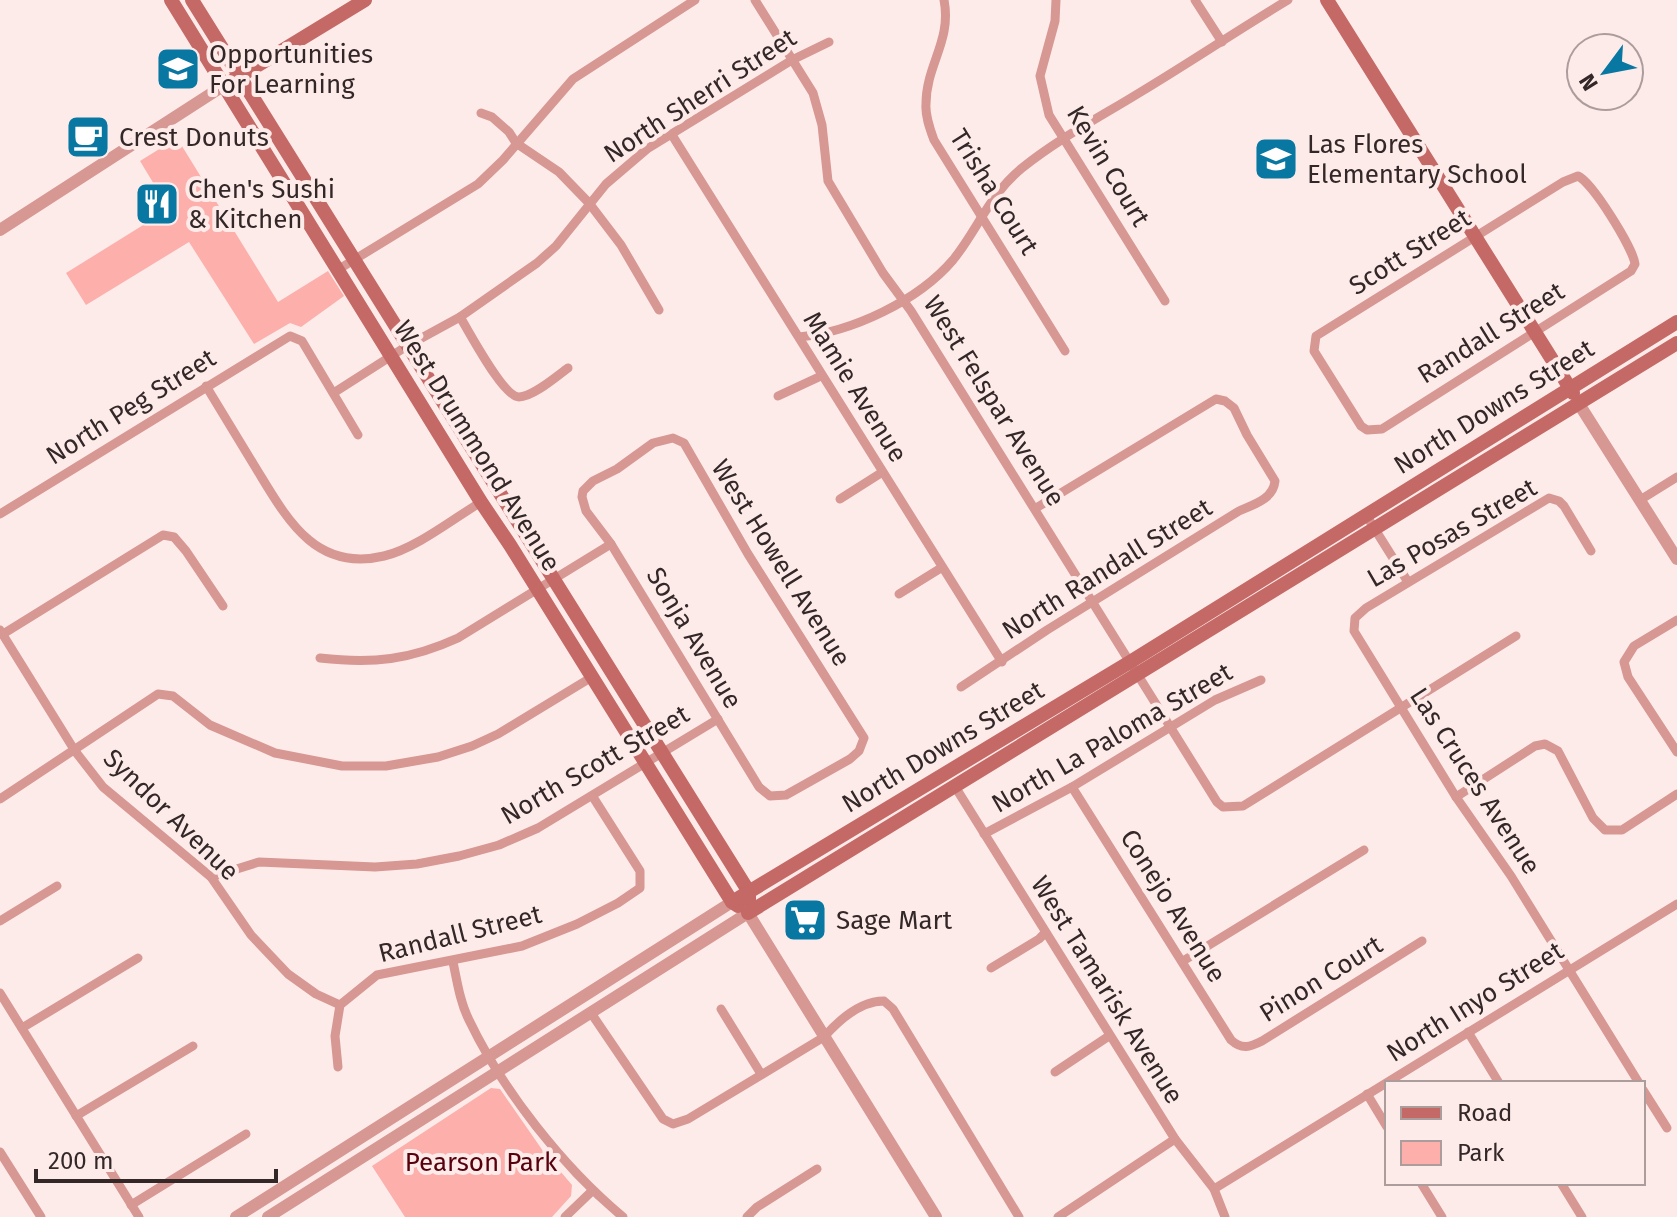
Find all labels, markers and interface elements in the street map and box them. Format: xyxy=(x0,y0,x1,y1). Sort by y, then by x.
street label: North Sherri Street xyxy=(598,22,802,170)
north arrow xyxy=(1565,32,1645,112)
place label: Opportunities For Learning xyxy=(209,39,373,100)
school or university icon: Opportunities For Learning xyxy=(154,45,202,93)
text: N xyxy=(1573,69,1604,96)
street label: Kevin Court xyxy=(1060,100,1156,232)
cafe icon: Crest Donuts xyxy=(64,113,112,161)
place label: Crest Donuts xyxy=(119,122,269,153)
street label: Trisha Court xyxy=(943,123,1045,261)
place label: Las Flores Elementary School xyxy=(1307,129,1527,190)
school or university icon: Las Flores Elementary School xyxy=(1252,135,1300,183)
place label: Chen's Sushi & Kitchen xyxy=(188,174,335,235)
restaurant icon: Chen's Sushi & Kitchen xyxy=(133,180,181,228)
street label: Scott Street xyxy=(1343,202,1477,302)
street label: Randall Street xyxy=(1412,275,1571,390)
street label: West Felspar Avenue xyxy=(917,290,1071,512)
street label: Mamie Avenue xyxy=(796,306,914,468)
street label: West Drummond Avenue xyxy=(387,315,567,577)
street label: North Downs Street xyxy=(1388,333,1600,481)
street label: North Peg Street xyxy=(41,342,222,472)
street label: West Howell Avenue xyxy=(705,454,857,672)
street label: Las Posas Street xyxy=(1362,472,1543,594)
street label: North Randall Street xyxy=(996,492,1218,646)
street label: Sonja Avenue xyxy=(640,562,748,714)
street label: North La Paloma Street xyxy=(986,656,1238,820)
street label: North Downs Street xyxy=(836,674,1050,819)
street label: Las Cruces Avenue xyxy=(1403,682,1547,880)
street label: North Scott Street xyxy=(495,698,695,831)
street label: Syndor Avenue xyxy=(97,743,245,887)
street label: Conejo Avenue xyxy=(1114,824,1232,988)
street label: West Tamarisk Avenue xyxy=(1024,870,1190,1110)
supermarket icon: Sage Mart xyxy=(781,896,829,944)
street label: Randall Street xyxy=(375,899,545,969)
place label: Sage Mart xyxy=(836,905,953,936)
street label: Pinon Court xyxy=(1254,929,1389,1029)
street label: North Inyo Street xyxy=(1381,935,1570,1069)
legend xyxy=(1385,1081,1645,1185)
text: Road xyxy=(1457,1099,1512,1127)
scale bar xyxy=(36,1133,276,1183)
text: Park xyxy=(1457,1139,1505,1167)
text: 200 m xyxy=(48,1147,114,1175)
park label: Pearson Park xyxy=(405,1147,558,1178)

